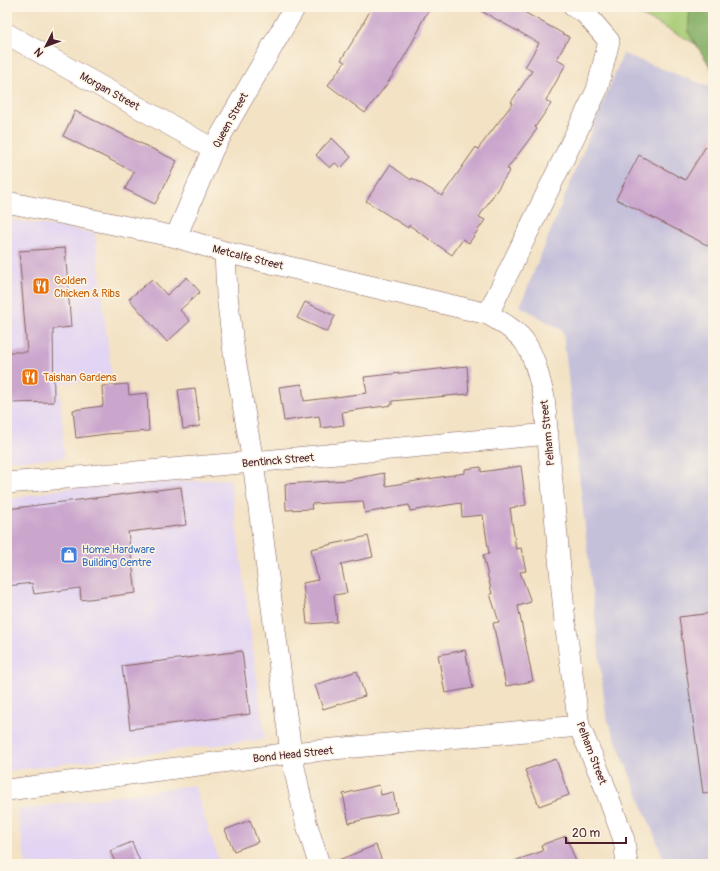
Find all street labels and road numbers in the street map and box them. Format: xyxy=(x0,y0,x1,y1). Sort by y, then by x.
street label: Morgan Street xyxy=(78,70,142,114)
street label: Queen Street xyxy=(210,90,251,150)
street label: Metcalfe Street xyxy=(211,242,285,273)
street label: Pelham Street xyxy=(538,399,557,467)
street label: Bentinck Street xyxy=(241,451,315,470)
street label: Pelham Street xyxy=(574,720,610,787)
street label: Bond Head Street xyxy=(252,744,334,765)

